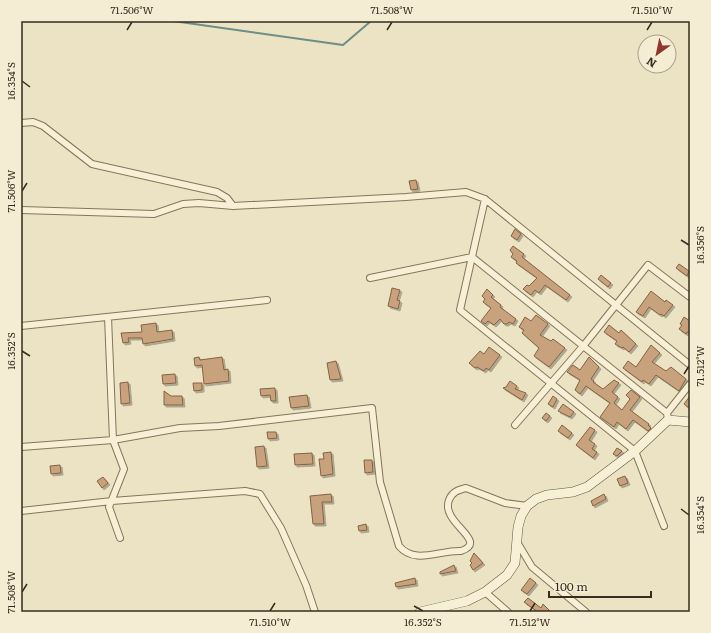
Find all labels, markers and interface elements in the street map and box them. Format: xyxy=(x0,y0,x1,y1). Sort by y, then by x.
text: 71.506°W xyxy=(111,2,154,17)
text: 71.508°W xyxy=(370,2,414,17)
text: 71.510°W xyxy=(631,2,673,17)
north arrow xyxy=(637,34,677,74)
text: N xyxy=(643,54,659,72)
text: 16.354°S xyxy=(3,62,18,100)
text: 71.506°W xyxy=(3,169,18,212)
text: 16.356°S xyxy=(692,226,707,264)
text: 16.352°S xyxy=(3,332,18,370)
text: 71.512°W xyxy=(692,345,707,386)
text: 16.354°S xyxy=(692,496,707,534)
text: 71.508°W xyxy=(3,570,18,614)
scale bar xyxy=(549,573,651,599)
text: 100 m xyxy=(555,577,588,595)
text: 71.510°W xyxy=(249,614,291,629)
text: 16.352°S xyxy=(404,614,442,629)
text: 71.512°W xyxy=(510,614,551,629)

